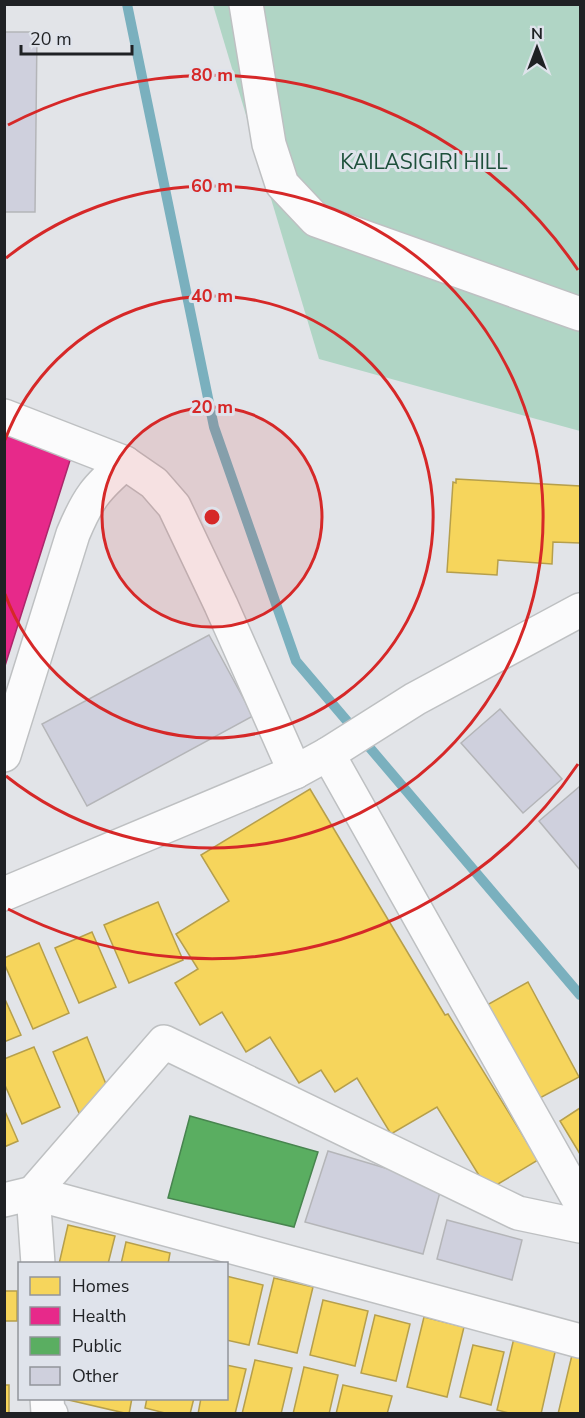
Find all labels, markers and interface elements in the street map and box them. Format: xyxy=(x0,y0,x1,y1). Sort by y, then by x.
scale bar xyxy=(21,18,132,56)
north arrow xyxy=(507,18,567,78)
text: N xyxy=(531,23,543,45)
text: 20 m xyxy=(30,27,72,51)
text: 80 m xyxy=(191,63,233,87)
park label: KAILASIGIRI HILL xyxy=(340,148,508,176)
text: 60 m xyxy=(191,174,233,198)
text: 40 m xyxy=(191,284,233,308)
text: 20 m xyxy=(191,395,233,419)
centre of rings xyxy=(202,507,222,527)
legend xyxy=(18,1262,228,1400)
text: Homes xyxy=(72,1274,129,1298)
text: Health xyxy=(72,1304,127,1328)
text: Public xyxy=(72,1334,122,1358)
text: Other xyxy=(72,1364,119,1388)

